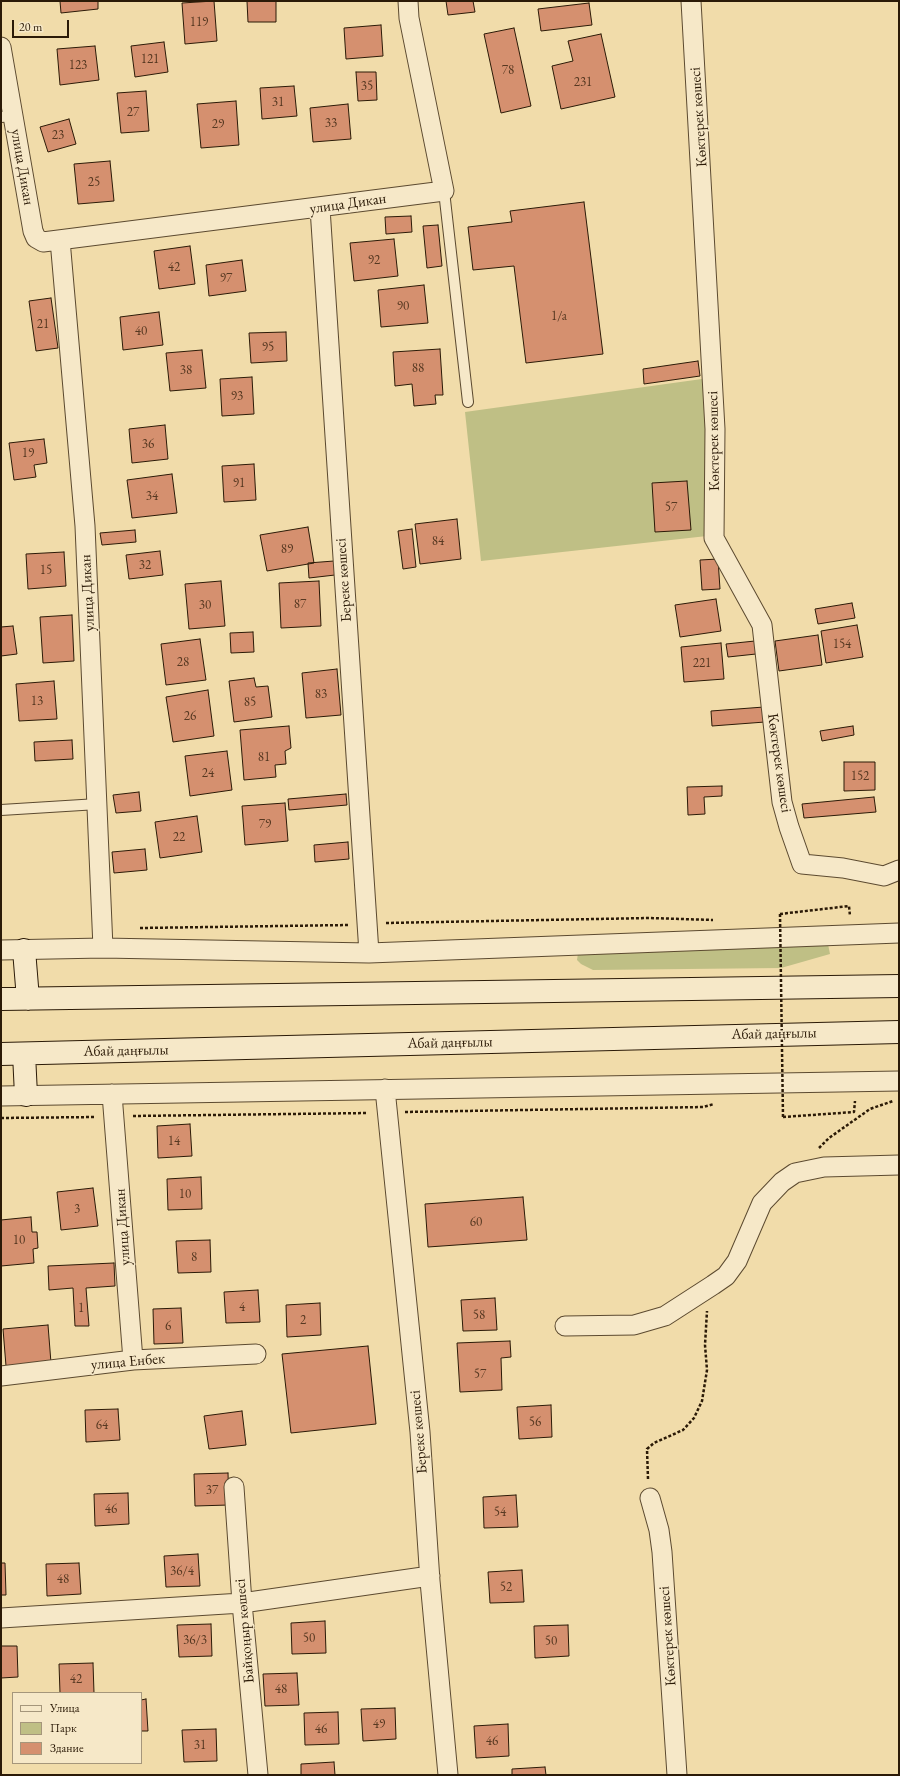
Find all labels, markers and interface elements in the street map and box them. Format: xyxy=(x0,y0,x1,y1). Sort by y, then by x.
scale bar xyxy=(14,12,71,38)
house number: 119 xyxy=(190,14,208,30)
text: 20 m xyxy=(19,19,42,35)
house number: 121 xyxy=(141,51,159,67)
house number: 123 xyxy=(69,57,87,73)
house number: 78 xyxy=(502,62,514,78)
street label: Көктерек көшесі xyxy=(687,66,711,168)
house number: 231 xyxy=(574,74,592,90)
house number: 35 xyxy=(361,78,373,94)
house number: 31 xyxy=(272,94,284,110)
house number: 27 xyxy=(127,104,139,120)
house number: 33 xyxy=(325,115,337,131)
house number: 29 xyxy=(212,116,224,132)
street label: улица Дикан xyxy=(6,127,38,207)
house number: 23 xyxy=(52,127,64,143)
house number: 25 xyxy=(88,174,100,190)
street label: улица Дикан xyxy=(308,190,388,218)
house number: 92 xyxy=(368,252,380,268)
house number: 42 xyxy=(168,259,180,275)
house number: 97 xyxy=(220,270,232,286)
house number: 90 xyxy=(397,298,409,314)
house number: 1/а xyxy=(551,308,567,324)
house number: 21 xyxy=(37,316,49,332)
house number: 40 xyxy=(135,323,147,339)
house number: 95 xyxy=(262,339,274,355)
house number: 88 xyxy=(412,360,424,376)
house number: 38 xyxy=(180,362,192,378)
house number: 93 xyxy=(231,388,243,404)
street label: Көктерек көшесі xyxy=(704,391,724,491)
house number: 36 xyxy=(142,436,154,452)
house number: 19 xyxy=(22,445,34,461)
house number: 91 xyxy=(233,475,245,491)
house number: 34 xyxy=(146,488,158,504)
house number: 57 xyxy=(665,499,677,515)
house number: 84 xyxy=(432,533,444,549)
street label: Береке көшесі xyxy=(332,537,356,623)
house number: 89 xyxy=(281,541,293,557)
street label: улица Дикан xyxy=(77,554,99,632)
house number: 32 xyxy=(139,557,151,573)
house number: 15 xyxy=(40,562,52,578)
house number: 87 xyxy=(294,596,306,612)
house number: 30 xyxy=(199,597,211,613)
house number: 154 xyxy=(833,636,851,652)
house number: 28 xyxy=(177,654,189,670)
house number: 221 xyxy=(693,655,711,671)
house number: 83 xyxy=(315,686,327,702)
house number: 13 xyxy=(31,693,43,709)
house number: 85 xyxy=(244,694,256,710)
house number: 26 xyxy=(184,708,196,724)
street label: Көктерек көшесі xyxy=(763,712,795,814)
house number: 81 xyxy=(258,749,270,765)
house number: 24 xyxy=(202,765,214,781)
house number: 152 xyxy=(851,768,869,784)
house number: 79 xyxy=(259,816,271,832)
house number: 22 xyxy=(173,829,185,845)
street label: Абай даңғылы xyxy=(731,1024,817,1044)
street label: Абай даңғылы xyxy=(407,1033,493,1053)
street label: Абай даңғылы xyxy=(83,1041,169,1061)
house number: 14 xyxy=(168,1133,180,1149)
house number: 10 xyxy=(179,1186,191,1202)
street label: улица Дикан xyxy=(111,1188,135,1266)
house number: 3 xyxy=(74,1201,80,1217)
house number: 60 xyxy=(470,1214,482,1230)
house number: 10 xyxy=(13,1232,25,1248)
house number: 8 xyxy=(191,1249,197,1265)
house number: 4 xyxy=(239,1299,245,1315)
house number: 1 xyxy=(78,1300,84,1316)
house number: 58 xyxy=(473,1307,485,1323)
house number: 2 xyxy=(300,1312,306,1328)
house number: 6 xyxy=(165,1318,171,1334)
street label: улица Енбек xyxy=(90,1350,166,1374)
house number: 57 xyxy=(474,1366,486,1382)
street label: Береке көшесі xyxy=(406,1389,432,1475)
house number: 56 xyxy=(529,1414,541,1430)
house number: 64 xyxy=(96,1417,108,1433)
house number: 37 xyxy=(206,1482,218,1498)
house number: 46 xyxy=(105,1501,117,1517)
house number: 54 xyxy=(494,1504,506,1520)
house number: 36/4 xyxy=(170,1563,194,1579)
house number: 48 xyxy=(57,1571,69,1587)
street label: Байқоңыр көшесі xyxy=(231,1578,259,1684)
house number: 52 xyxy=(500,1579,512,1595)
street label: Көктерек көшесі xyxy=(656,1585,680,1687)
house number: 50 xyxy=(303,1630,315,1646)
house number: 36/3 xyxy=(183,1632,207,1648)
house number: 50 xyxy=(545,1633,557,1649)
house number: 42 xyxy=(70,1671,82,1687)
house number: 48 xyxy=(275,1681,287,1697)
legend xyxy=(12,1692,142,1764)
text: Улица xyxy=(50,1700,80,1716)
house number: 49 xyxy=(373,1716,385,1732)
text: Парк xyxy=(50,1720,77,1736)
house number: 46 xyxy=(315,1721,327,1737)
house number: 46 xyxy=(486,1733,498,1749)
house number: 31 xyxy=(194,1737,206,1753)
text: Здание xyxy=(50,1740,84,1756)

